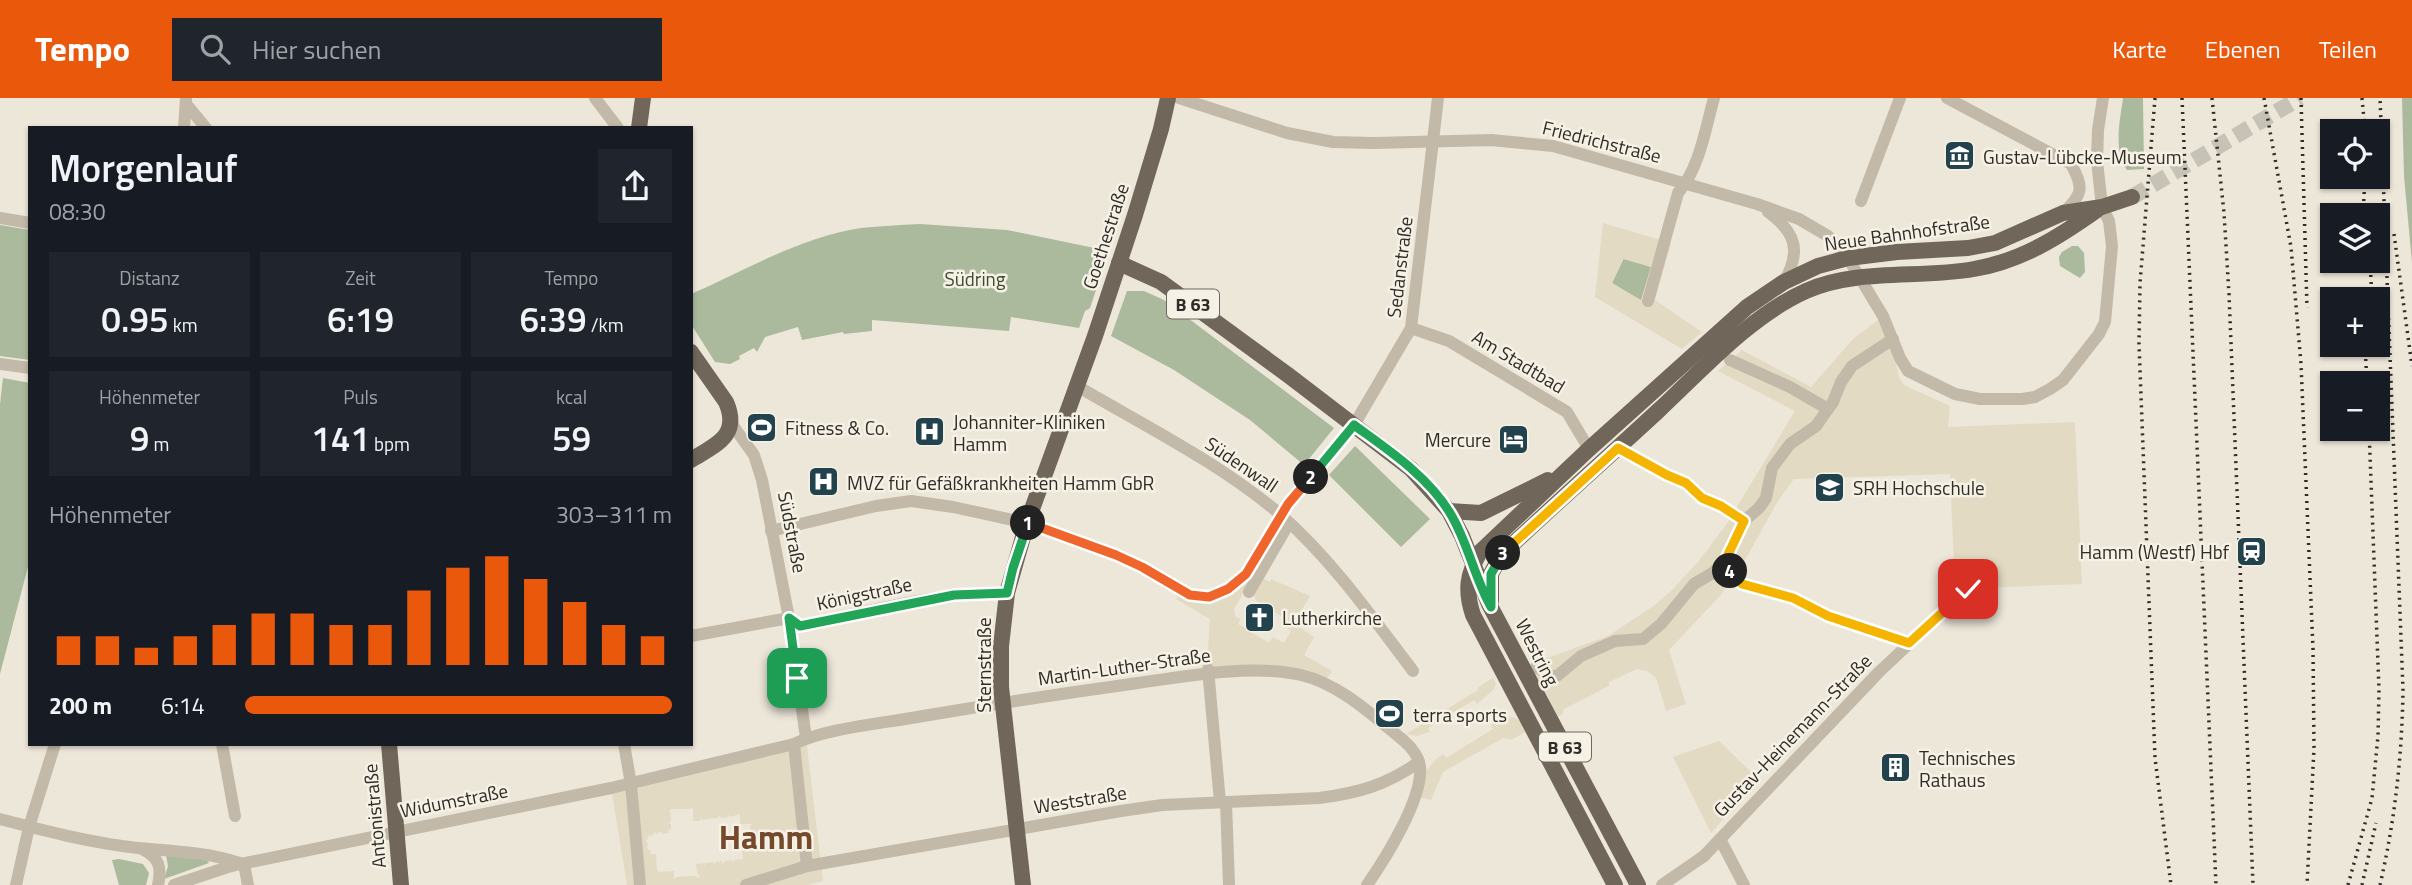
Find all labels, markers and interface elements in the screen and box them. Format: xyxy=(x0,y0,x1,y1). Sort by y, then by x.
search box xyxy=(172,18,662,81)
text: Tempo xyxy=(35,24,130,74)
icon: search xyxy=(196,30,234,68)
text: Hier suchen xyxy=(252,30,382,69)
text: Karte xyxy=(2112,31,2167,67)
text: Ebenen xyxy=(2205,31,2281,67)
text: Teilen xyxy=(2319,31,2377,67)
street label: Friedrichstraße xyxy=(1540,112,1664,170)
map controls xyxy=(2320,119,2390,441)
button: locate xyxy=(2320,119,2390,189)
text: Morgenlauf xyxy=(49,139,237,197)
museum icon: Gustav-Lübcke-Museum xyxy=(1943,139,1977,173)
place label: Gustav-Lübcke-Museum xyxy=(1983,142,2182,171)
button: share xyxy=(598,149,672,223)
street label: Goethestraße xyxy=(1074,179,1136,293)
text: 08:30 xyxy=(49,194,106,229)
button: layers xyxy=(2320,203,2390,273)
street label: Neue Bahnhofstraße xyxy=(1823,206,1991,258)
street label: Sedanstraße xyxy=(1378,215,1420,319)
text: Distanz xyxy=(119,263,180,292)
text: Zeit xyxy=(345,263,376,292)
text: Tempo xyxy=(545,263,598,292)
park label: Südring xyxy=(944,264,1006,293)
button: + xyxy=(2320,287,2390,357)
road number: B 63 xyxy=(1167,289,1219,318)
text: 0.95 xyxy=(101,292,169,346)
text: 6:19 xyxy=(327,292,394,346)
text: 6:39 xyxy=(519,292,587,346)
text: km xyxy=(169,310,198,339)
text: /km xyxy=(587,310,624,339)
street label: Am Stadtbad xyxy=(1467,322,1571,400)
button: − xyxy=(2320,371,2390,441)
text: Höhenmeter xyxy=(99,382,200,411)
text: Puls xyxy=(343,382,378,411)
text: kcal xyxy=(556,382,587,411)
place label: Johanniter-Kliniken Hamm xyxy=(953,407,1105,458)
sports icon: Fitness & Co. xyxy=(745,410,779,444)
text: 9 xyxy=(130,411,149,465)
text: 141 xyxy=(311,411,370,465)
text: 59 xyxy=(552,411,591,465)
place label: Fitness & Co. xyxy=(785,413,889,442)
hospital icon: Johanniter-Kliniken Hamm xyxy=(913,415,947,449)
hotel icon: Mercure xyxy=(1497,422,1531,456)
place label: Mercure xyxy=(1425,425,1491,454)
text: m xyxy=(149,429,169,458)
text: bpm xyxy=(370,429,410,458)
street label: Südenwall xyxy=(1200,429,1284,499)
pin: 2 xyxy=(1294,460,1328,494)
text: 2 xyxy=(1305,462,1316,491)
hospital icon: MVZ für Gefäßkrankheiten Hamm GbR xyxy=(807,465,841,499)
place label: MVZ für Gefäßkrankheiten Hamm GbR xyxy=(847,468,1154,497)
school or university icon: SRH Hochschule xyxy=(1813,470,1847,504)
place label: SRH Hochschule xyxy=(1853,473,1985,502)
street label: Südstraße xyxy=(771,489,815,575)
text: Höhenmeter xyxy=(49,497,171,532)
text: 303–311 m xyxy=(556,497,672,532)
pin: 1 xyxy=(1010,506,1046,540)
text: 1 xyxy=(1022,508,1033,537)
station icon: Hamm (Westf) Hbf xyxy=(2235,534,2269,568)
pin: 3 xyxy=(1486,536,1520,570)
place label: Hamm (Westf) Hbf xyxy=(2080,537,2230,566)
text: 3 xyxy=(1497,538,1508,567)
pin: 4 xyxy=(1712,554,1748,588)
text: 4 xyxy=(1724,556,1735,585)
pin xyxy=(1938,559,1998,619)
street label: Königstraße xyxy=(814,569,914,617)
icon: check xyxy=(1949,570,1987,608)
church icon: Lutherkirche xyxy=(1242,600,1276,634)
place label: Lutherkirche xyxy=(1282,603,1382,632)
street label: Westring xyxy=(1509,613,1567,691)
street label: Sternstraße xyxy=(969,617,998,713)
street label: Martin-Luther-Straße xyxy=(1036,640,1212,692)
street label: Gustav-Heinemann-Straße xyxy=(1706,647,1878,823)
pin xyxy=(767,648,827,708)
icon: arrive xyxy=(778,659,816,697)
text: 200 m xyxy=(49,688,112,723)
text: 6:14 xyxy=(161,688,205,723)
sports icon: terra sports xyxy=(1373,697,1407,731)
place label: terra sports xyxy=(1413,700,1507,729)
road number: B 63 xyxy=(1539,732,1591,762)
place label: Technisches Rathaus xyxy=(1919,743,2016,794)
building icon: Technisches Rathaus xyxy=(1879,751,1913,785)
street label: Antonistraße xyxy=(355,763,393,869)
street label: Widumstraße xyxy=(398,775,510,825)
street label: Weststraße xyxy=(1031,777,1129,821)
district label: Hamm xyxy=(719,812,813,862)

